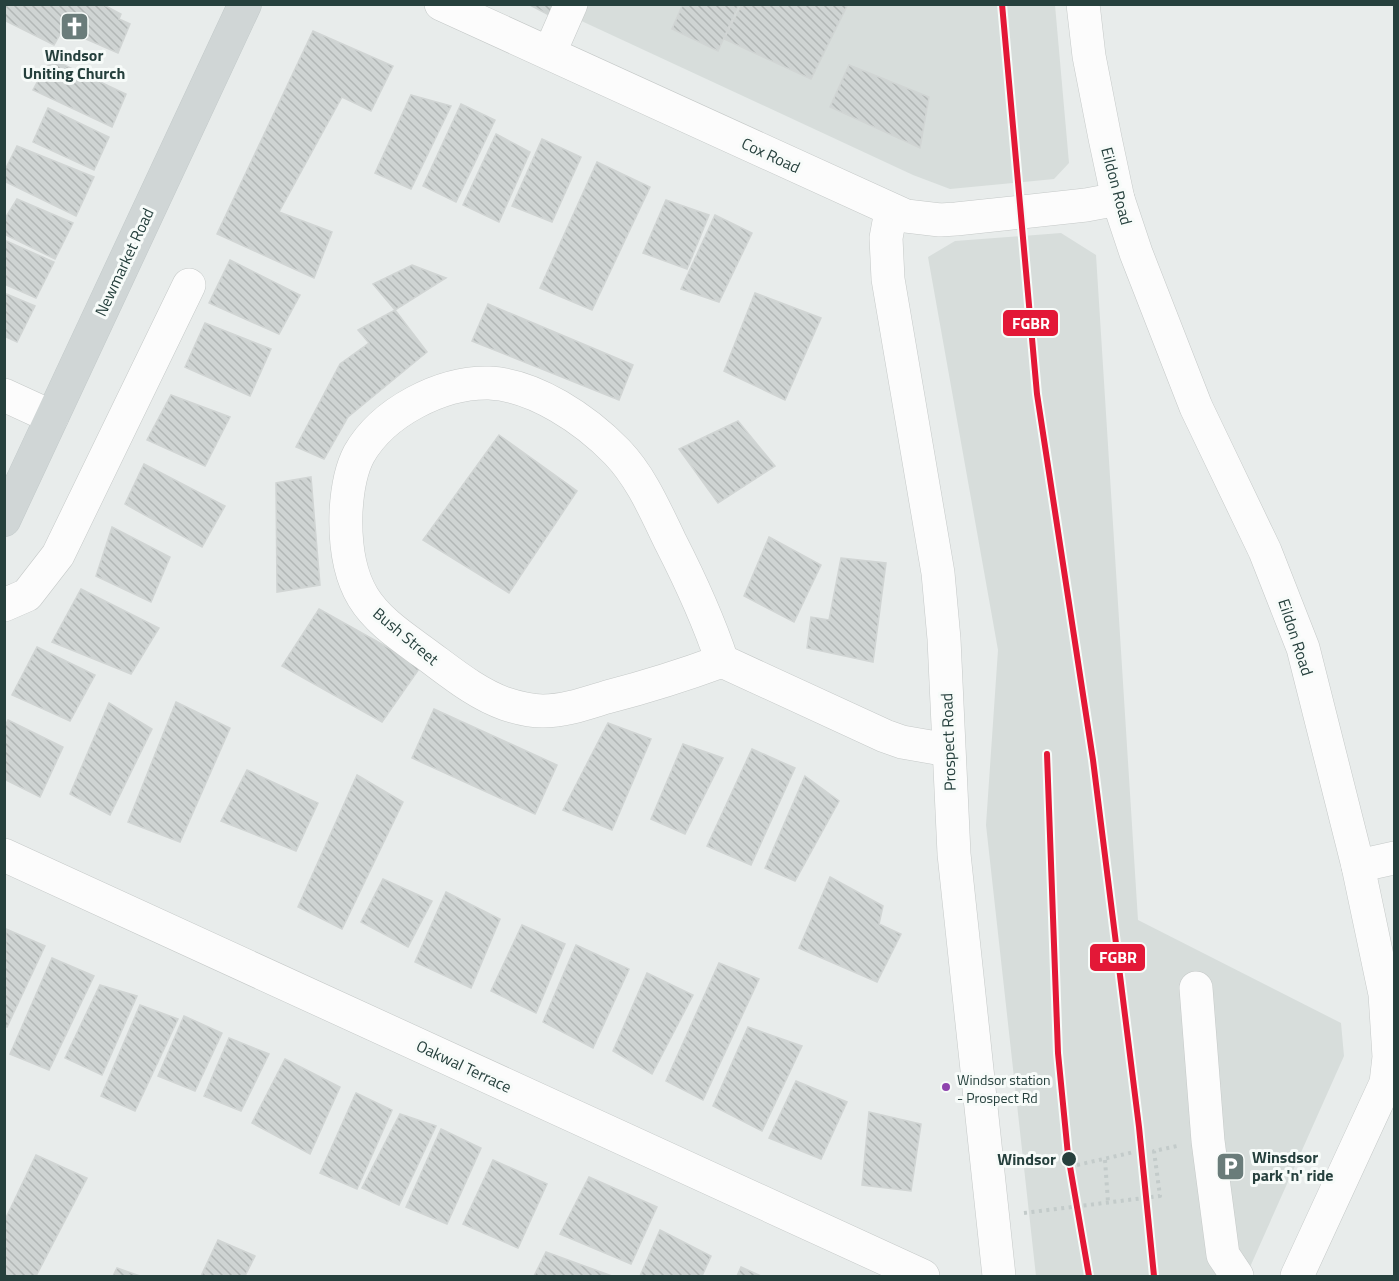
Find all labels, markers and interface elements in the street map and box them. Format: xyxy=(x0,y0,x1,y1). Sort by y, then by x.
church icon: Windsor Uniting Church xyxy=(58,11,90,43)
place label: Windsor Uniting Church xyxy=(23,43,125,85)
street label: Cox Road xyxy=(738,131,804,179)
street label: Eildon Road xyxy=(1095,144,1139,228)
street label: Newmarket Road xyxy=(88,204,160,320)
line badge: FGBR xyxy=(1002,309,1059,337)
text: FGBR xyxy=(1012,311,1050,335)
street label: Eildon Road xyxy=(1272,595,1320,679)
street label: Bush Street xyxy=(368,601,444,671)
street label: Prospect Road xyxy=(934,693,962,791)
line badge: FGBR xyxy=(1089,943,1146,972)
text: FGBR xyxy=(1099,945,1137,969)
street label: Oakwal Terrace xyxy=(412,1033,516,1099)
place label: Windsor station - Prospect Rd xyxy=(957,1069,1051,1108)
marker: Windsor station - Prospect Rd xyxy=(940,1081,952,1093)
place label: Winsdsor park 'n' ride xyxy=(1252,1145,1333,1187)
place label: Windsor xyxy=(997,1147,1056,1171)
marker: Windsor xyxy=(1060,1150,1078,1168)
parking icon: Winsdsor park 'n' ride xyxy=(1215,1150,1247,1182)

